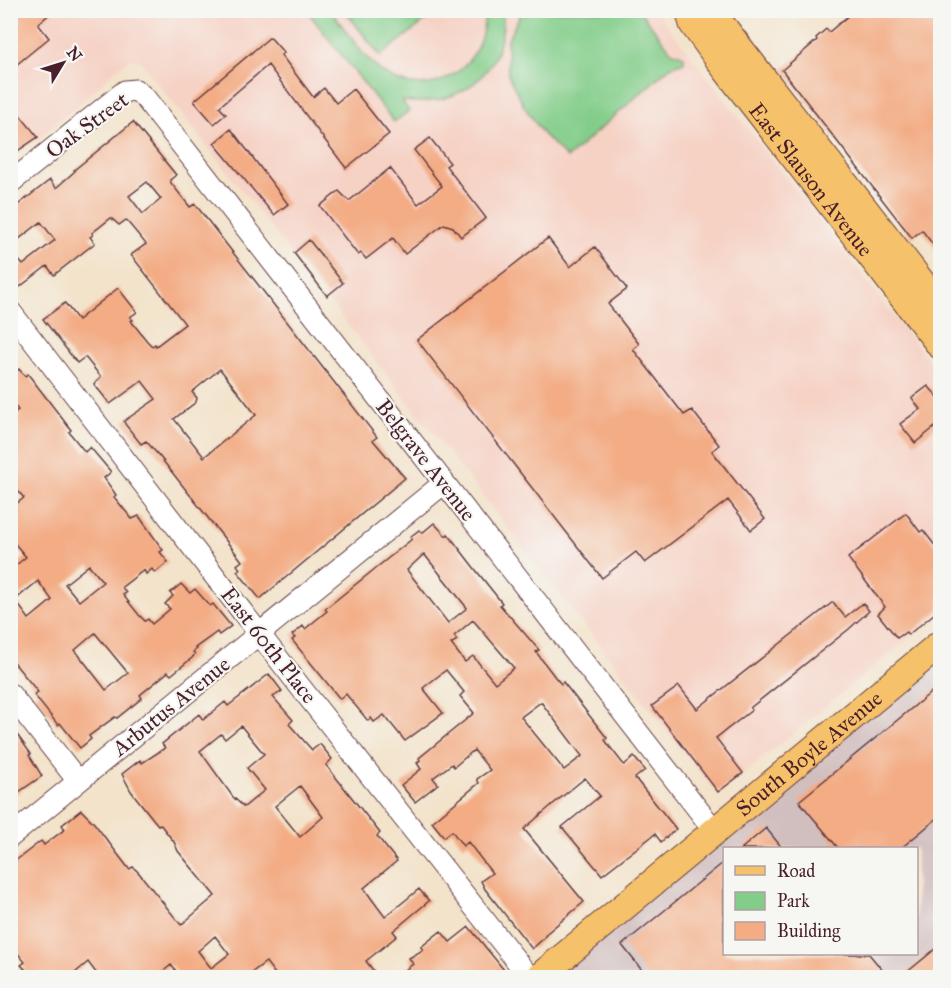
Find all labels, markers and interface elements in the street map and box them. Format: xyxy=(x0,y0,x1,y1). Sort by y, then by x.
north arrow xyxy=(33,33,93,93)
text: N xyxy=(63,43,86,66)
street label: Oak Street xyxy=(40,86,134,164)
street label: East Slauson Avenue xyxy=(743,97,880,262)
street label: Belgrave Avenue xyxy=(370,394,482,526)
street label: East 60th Place xyxy=(215,581,323,709)
street label: Arbutus Avenue xyxy=(106,650,235,762)
street label: South Boyle Avenue xyxy=(730,684,887,822)
legend xyxy=(723,847,918,955)
text: Road xyxy=(777,860,815,882)
text: Park xyxy=(777,890,810,912)
text: Building xyxy=(777,920,841,943)

